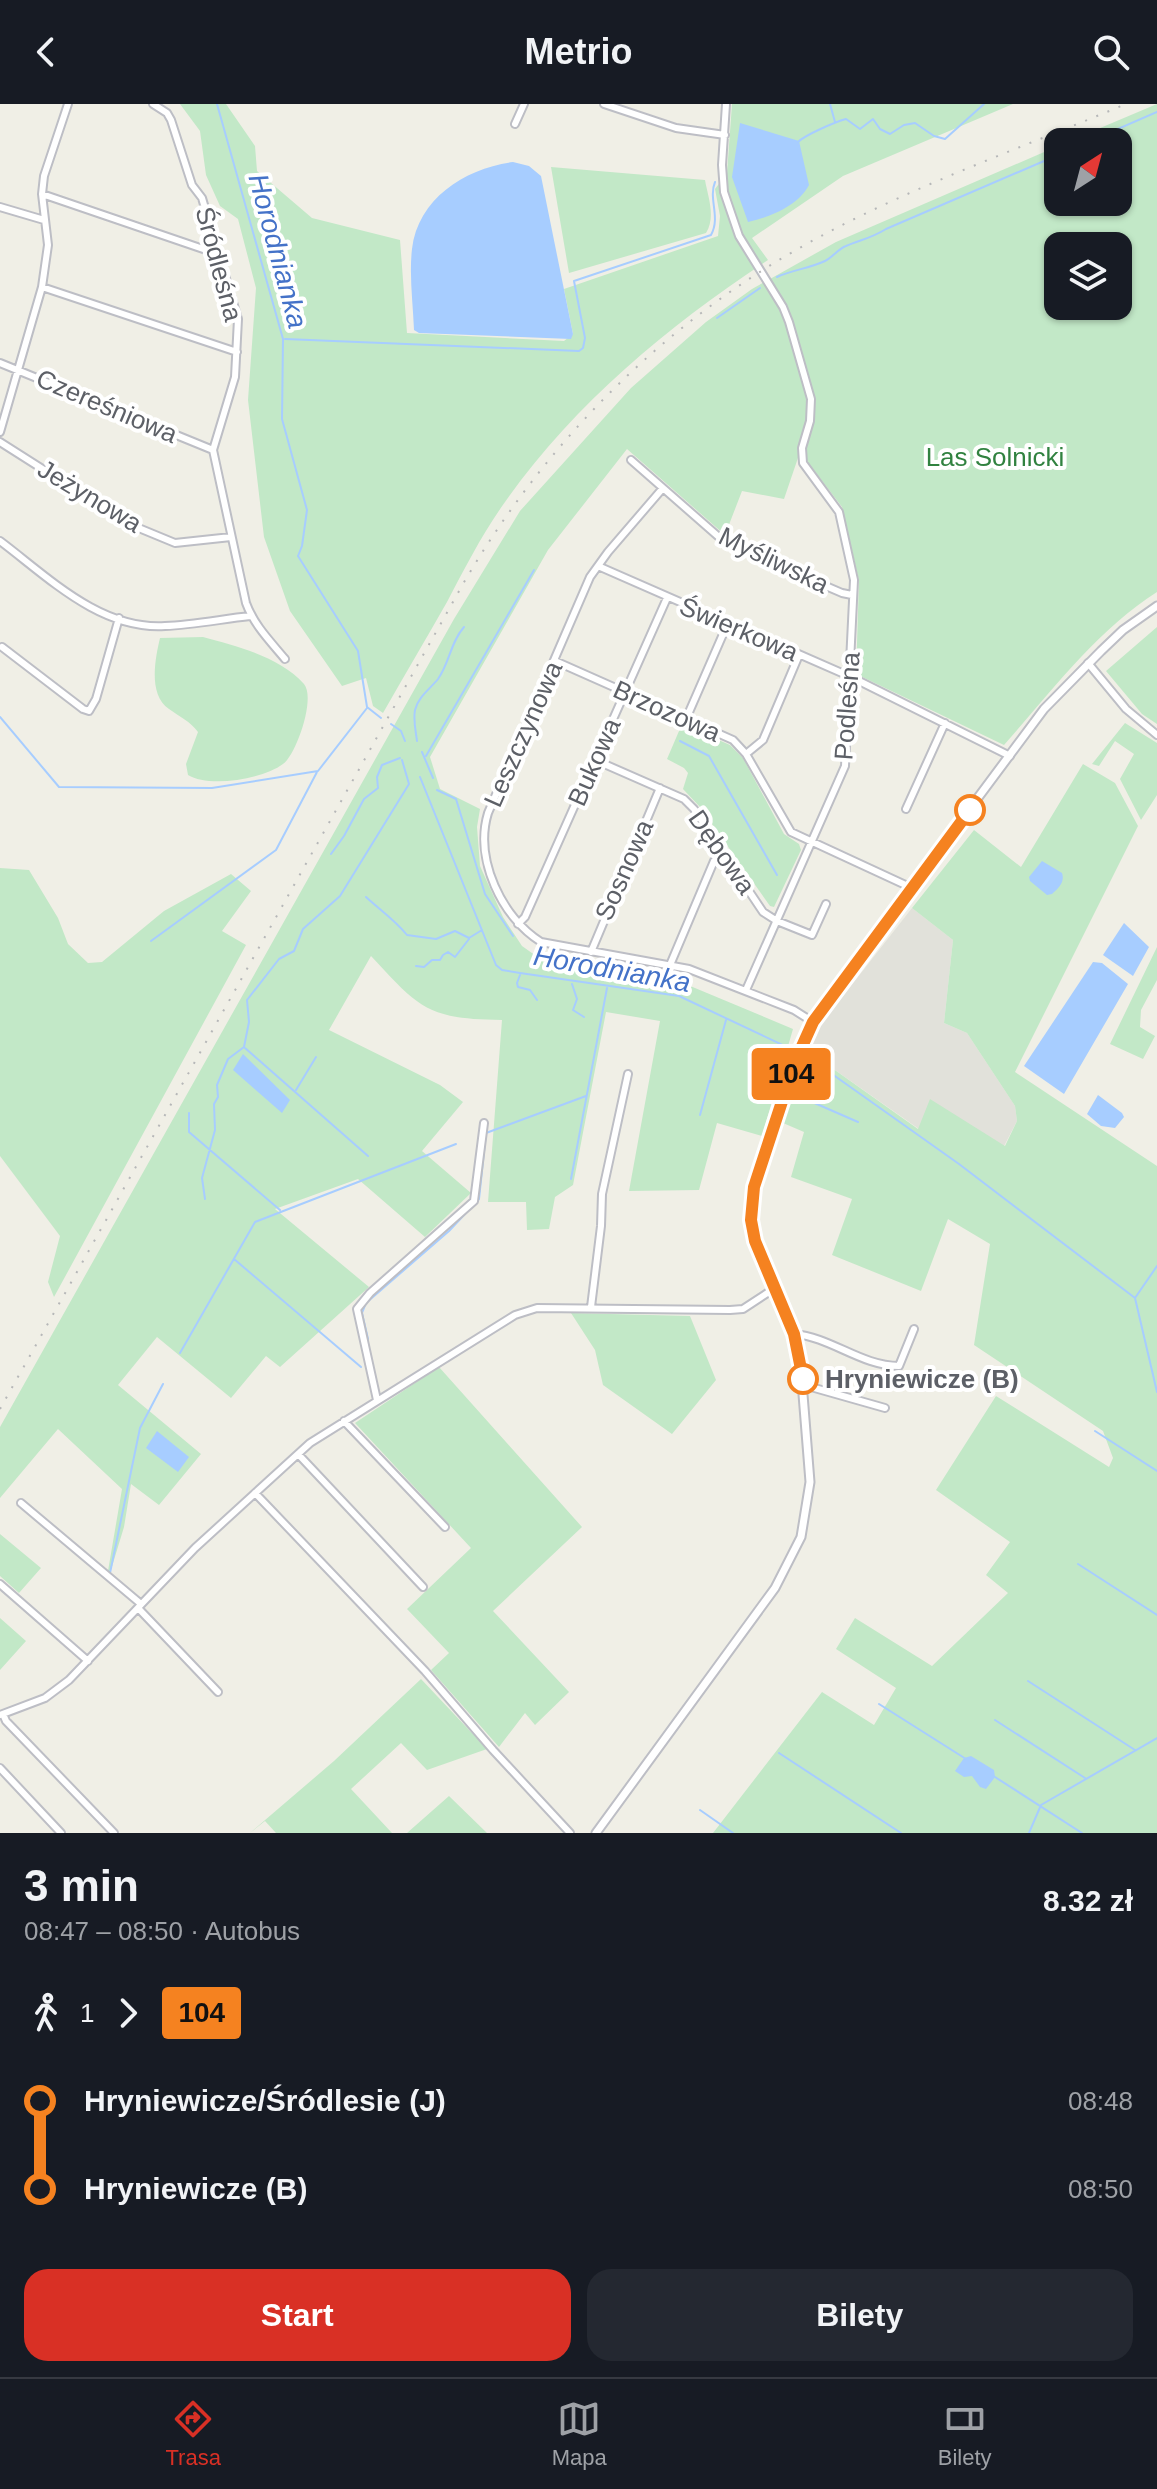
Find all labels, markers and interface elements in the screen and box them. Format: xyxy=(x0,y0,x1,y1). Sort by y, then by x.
icon: back xyxy=(24,30,68,74)
icon: search xyxy=(1089,30,1133,74)
text: Metrio xyxy=(525,31,633,72)
north arrow xyxy=(1044,128,1132,216)
map controls xyxy=(1044,128,1132,320)
water label: Horodnianka xyxy=(242,170,314,332)
street label: Śródleśna xyxy=(189,204,249,325)
button: layers xyxy=(1044,232,1132,320)
street label: Czereśniowa xyxy=(32,363,183,449)
park label: Las Solnicki xyxy=(926,442,1064,472)
street label: Jeżynowa xyxy=(33,453,148,539)
street label: Myśliwska xyxy=(714,521,834,600)
street label: Świerkowa xyxy=(675,591,803,668)
street label: Podleśna xyxy=(828,650,866,761)
street label: Leszczynowa xyxy=(478,656,569,811)
street label: Brzozowa xyxy=(609,674,726,748)
street label: Bukowa xyxy=(561,713,627,810)
unlabelled marker xyxy=(955,795,985,825)
street label: Dębowa xyxy=(682,804,762,900)
street label: Sosnowa xyxy=(589,815,660,925)
water label: Horodnianka xyxy=(531,940,693,998)
line badge: 104 xyxy=(745,1048,837,1100)
text: 104 xyxy=(768,1058,814,1089)
marker: Hryniewicze (B) xyxy=(788,1364,818,1394)
place label: Hryniewicze (B) xyxy=(825,1364,1019,1394)
text: 3 min xyxy=(24,1861,139,1910)
text: 8.32 zł xyxy=(1043,1884,1133,1917)
text: 08:47 – 08:50 · Autobus xyxy=(24,1916,300,1946)
icon: walk xyxy=(24,1991,68,2035)
icon: forward xyxy=(106,1991,150,2035)
text: 104 xyxy=(178,1997,225,2028)
text: 1 xyxy=(80,1998,94,2028)
text: Hryniewicze/Śródlesie (J) xyxy=(84,2084,446,2117)
text: 08:48 xyxy=(1068,2086,1133,2116)
text: Hryniewicze (B) xyxy=(84,2172,307,2205)
text: 08:50 xyxy=(1068,2174,1133,2204)
button: Start xyxy=(24,2269,571,2361)
button: Bilety xyxy=(587,2269,1133,2361)
tab: Trasa xyxy=(165,2397,221,2471)
tab: Mapa xyxy=(552,2397,607,2471)
tab: Bilety xyxy=(938,2397,992,2471)

